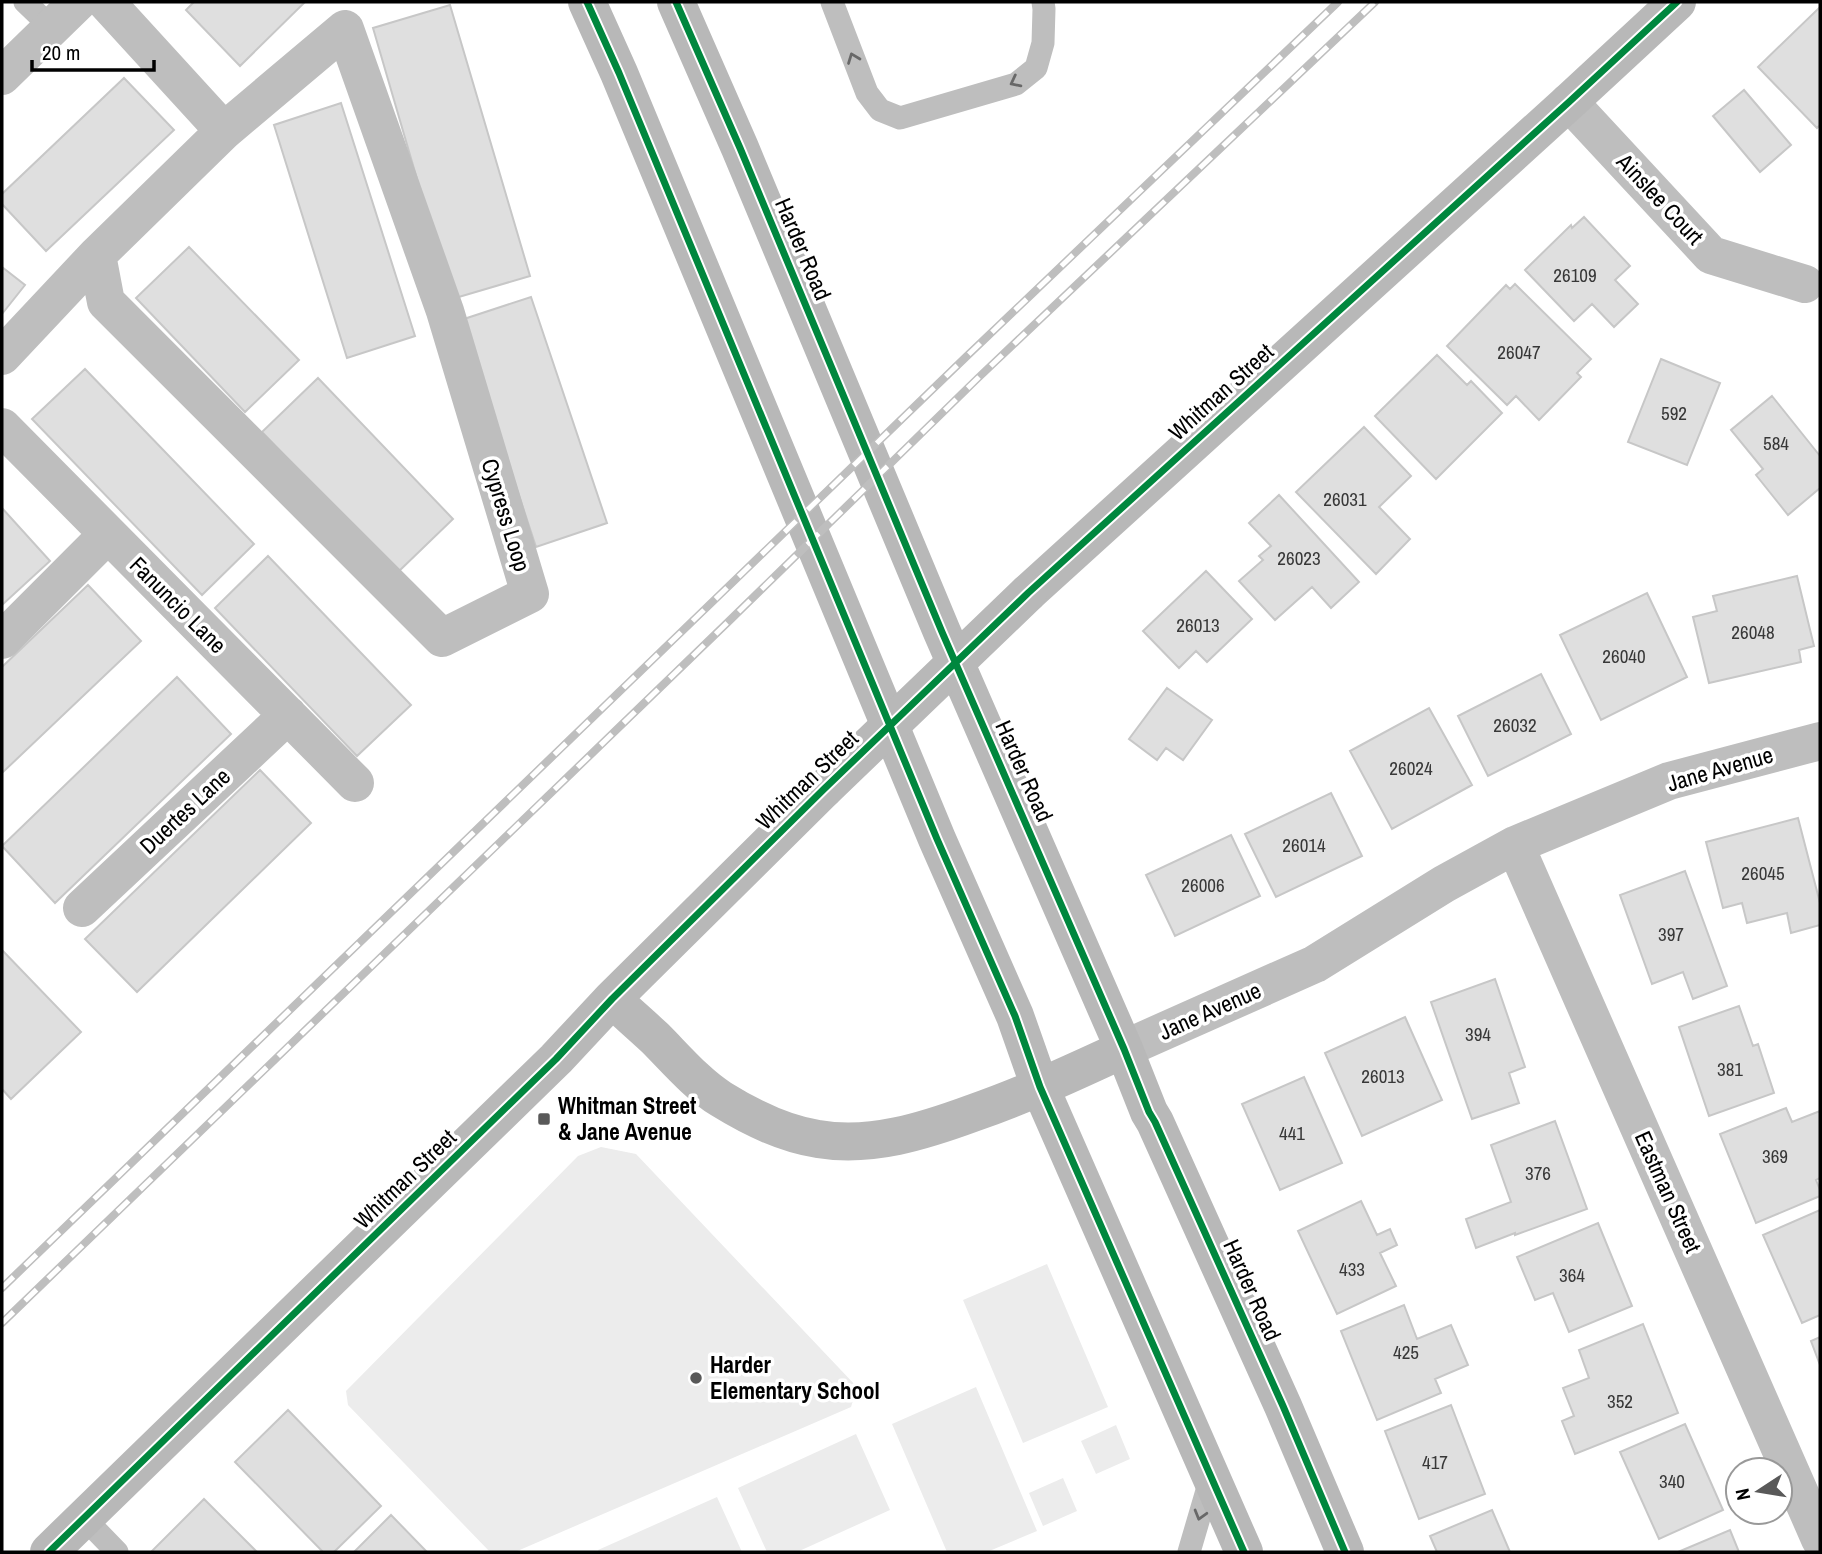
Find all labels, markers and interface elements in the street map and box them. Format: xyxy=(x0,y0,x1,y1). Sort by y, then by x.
scale bar xyxy=(32,28,154,72)
text: 20 m xyxy=(42,38,80,67)
one-way arrow xyxy=(848,52,862,64)
one-way arrow xyxy=(1010,73,1022,87)
street label: Ainslee Court xyxy=(1609,146,1711,251)
street label: Harder Road xyxy=(768,193,839,305)
house number: 26109 xyxy=(1553,262,1597,288)
street label: Whitman Street xyxy=(1162,336,1280,447)
house number: 26047 xyxy=(1497,339,1541,365)
house number: 592 xyxy=(1661,400,1687,426)
house number: 584 xyxy=(1763,430,1789,456)
street label: Cypress Loop xyxy=(475,455,538,575)
house number: 26031 xyxy=(1323,486,1367,512)
house number: 26023 xyxy=(1277,545,1321,571)
street label: Fanuncio Lane xyxy=(123,550,233,660)
house number: 26013 xyxy=(1176,612,1220,638)
house number: 26048 xyxy=(1731,619,1775,645)
house number: 26040 xyxy=(1602,643,1646,669)
house number: 26032 xyxy=(1493,712,1537,738)
street label: Harder Road xyxy=(988,715,1061,826)
street label: Whitman Street xyxy=(749,723,865,836)
street label: Jane Avenue xyxy=(1663,739,1776,798)
house number: 26024 xyxy=(1389,755,1433,781)
street label: Duertes Lane xyxy=(133,761,237,861)
house number: 26014 xyxy=(1282,832,1326,858)
house number: 26045 xyxy=(1741,860,1785,886)
house number: 26006 xyxy=(1181,872,1225,898)
house number: 397 xyxy=(1658,921,1684,947)
street label: Jane Avenue xyxy=(1154,974,1266,1047)
house number: 394 xyxy=(1465,1021,1491,1047)
house number: 381 xyxy=(1717,1056,1743,1082)
house number: 26013 xyxy=(1361,1063,1405,1089)
place label: Whitman Street & Jane Avenue xyxy=(558,1090,696,1147)
marker: Whitman Street & Jane Avenue xyxy=(536,1111,552,1127)
house number: 441 xyxy=(1279,1120,1305,1146)
street label: Whitman Street xyxy=(347,1122,463,1235)
street label: Eastman Street xyxy=(1628,1126,1709,1257)
house number: 369 xyxy=(1762,1143,1788,1169)
house number: 376 xyxy=(1525,1160,1551,1186)
street label: Harder Road xyxy=(1216,1234,1289,1345)
house number: 433 xyxy=(1339,1256,1365,1282)
house number: 364 xyxy=(1559,1262,1585,1288)
house number: 425 xyxy=(1393,1339,1419,1365)
place label: Harder Elementary School xyxy=(710,1349,880,1406)
marker: Harder Elementary School xyxy=(688,1370,704,1386)
house number: 352 xyxy=(1607,1388,1633,1414)
house number: 417 xyxy=(1422,1449,1448,1475)
north arrow xyxy=(1724,1456,1794,1526)
house number: 340 xyxy=(1659,1468,1685,1494)
text: N xyxy=(1728,1486,1756,1503)
one-way arrow xyxy=(1194,1509,1209,1521)

